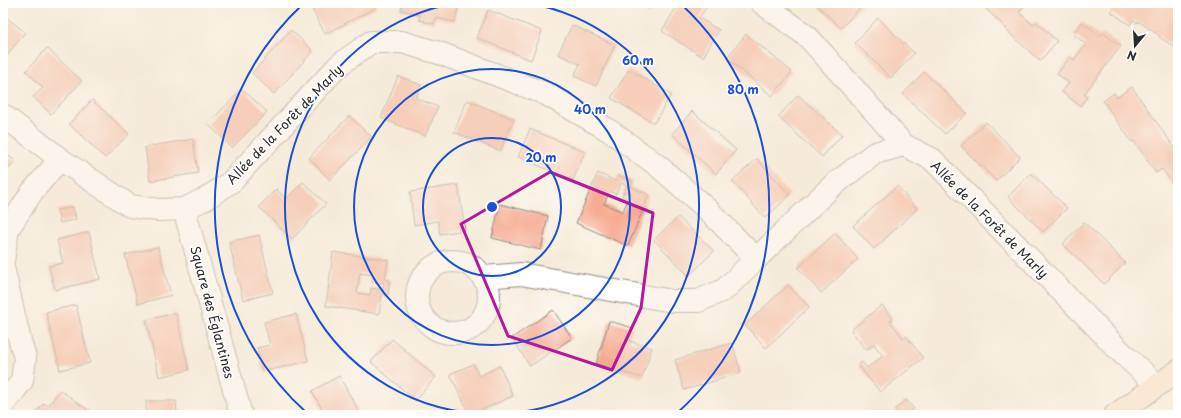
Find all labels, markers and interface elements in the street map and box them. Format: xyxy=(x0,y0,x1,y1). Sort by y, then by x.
north arrow xyxy=(1115,26,1155,66)
text: N xyxy=(1125,46,1139,65)
text: 60 m xyxy=(622,51,654,69)
street label: Allée de la Forêt de Marly xyxy=(222,60,346,188)
text: 80 m xyxy=(727,80,759,98)
text: 40 m xyxy=(574,100,606,118)
text: 20 m xyxy=(525,148,557,166)
street label: Allée de la Forêt de Marly xyxy=(927,156,1053,282)
centre of rings xyxy=(485,200,499,214)
street label: Square des Églantines xyxy=(186,243,240,381)

